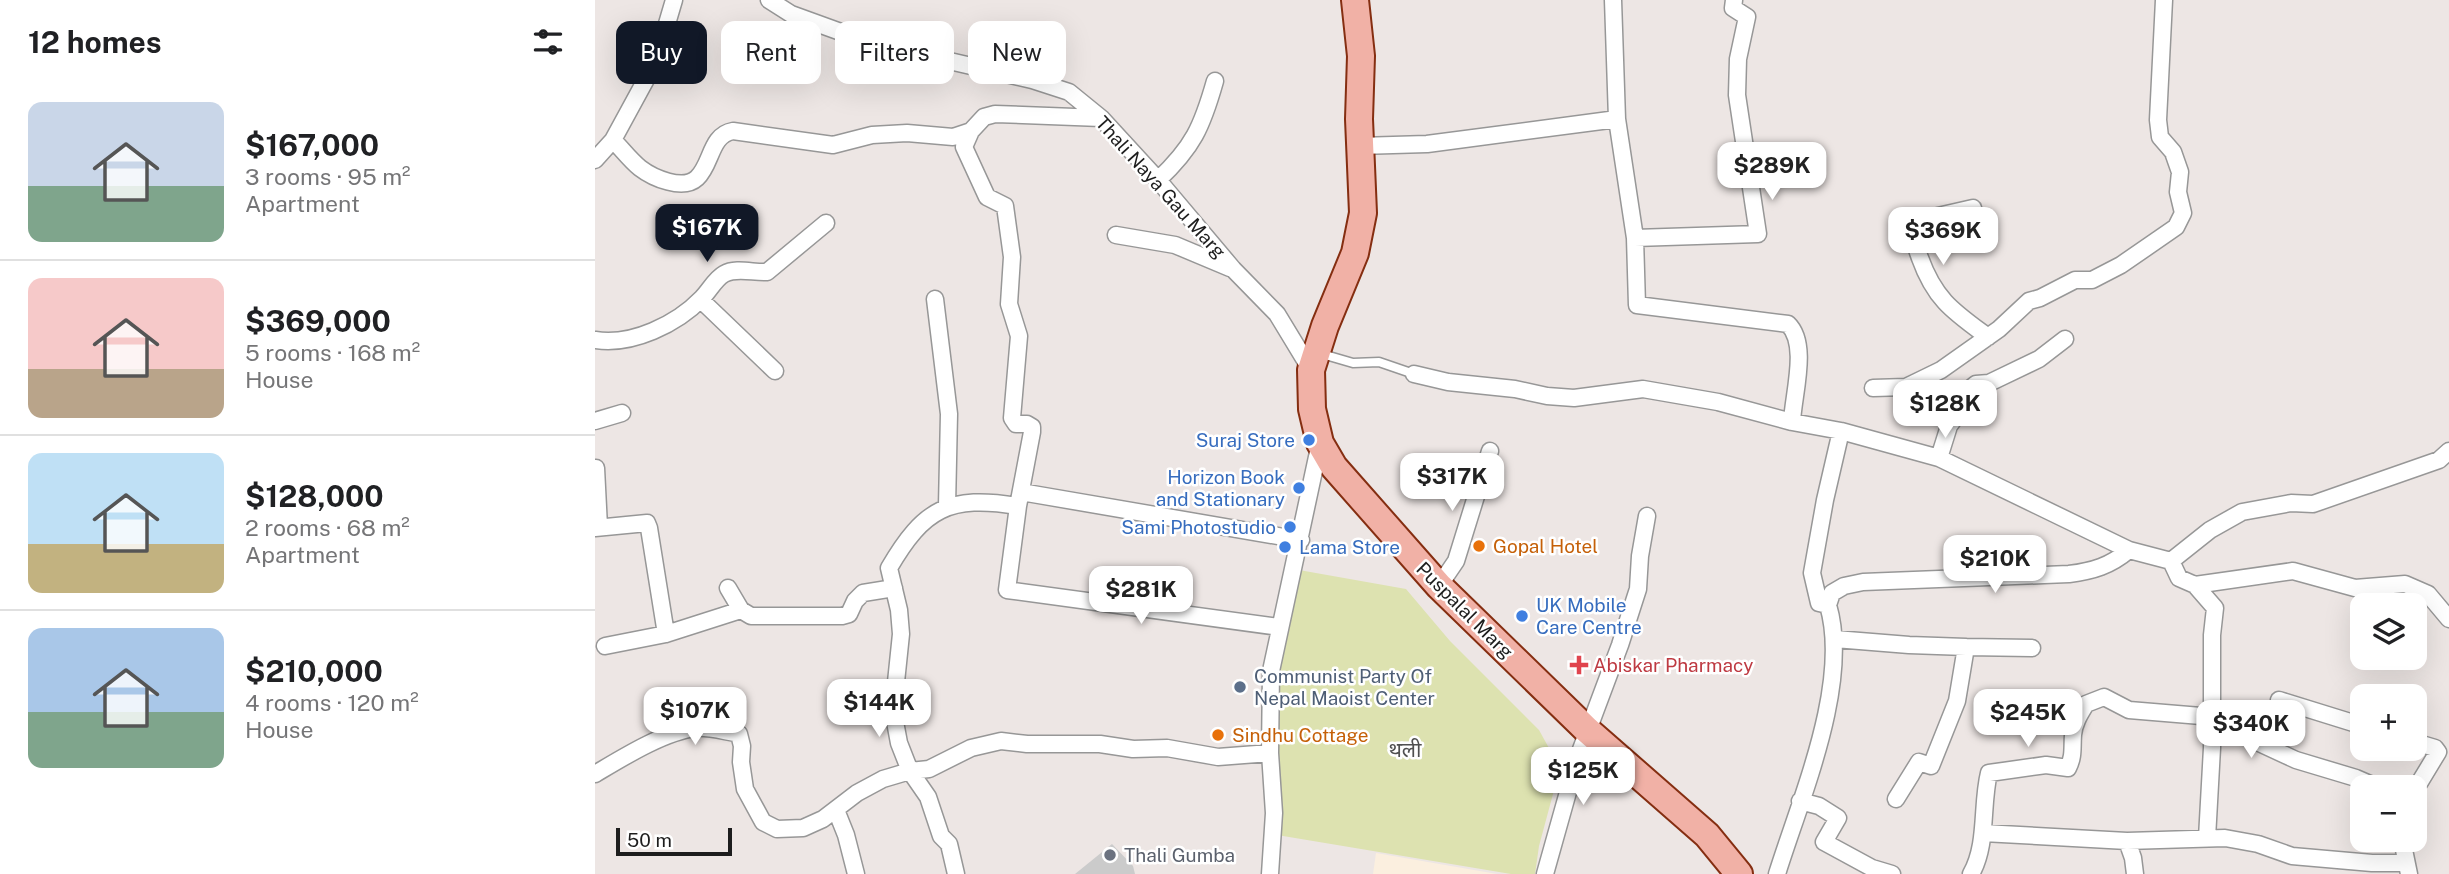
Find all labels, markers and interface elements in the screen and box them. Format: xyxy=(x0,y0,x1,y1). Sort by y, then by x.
chip: Buy xyxy=(616,21,707,84)
chip: Rent xyxy=(721,21,821,84)
chip: Filters xyxy=(835,21,954,84)
chip: New xyxy=(968,21,1066,84)
icon: filters xyxy=(529,23,567,61)
text: 12 homes xyxy=(28,24,162,60)
street label: Thali Naya Gau Marg xyxy=(1091,111,1231,263)
text: $167,000 xyxy=(245,127,379,163)
icon: home xyxy=(84,130,168,214)
pin: $289K xyxy=(1723,142,1821,202)
text: $289K xyxy=(1733,151,1811,178)
text: 3 rooms · 95 m² xyxy=(245,163,411,190)
text: Apartment xyxy=(245,190,360,217)
pin: $167K xyxy=(658,204,756,264)
pin: $369K xyxy=(1894,208,1992,267)
text: $167K xyxy=(671,213,743,240)
text: $369K xyxy=(1904,216,1982,243)
text: $369,000 xyxy=(245,303,391,339)
icon: home xyxy=(84,306,168,390)
text: 5 rooms · 168 m² xyxy=(245,339,420,366)
text: House xyxy=(245,366,313,393)
pin: $128K xyxy=(1896,380,1994,440)
text: $128K xyxy=(1909,389,1981,416)
place label: Suraj Store xyxy=(1196,429,1295,451)
marker: Suraj Store xyxy=(1301,432,1317,448)
pin: $317K xyxy=(1403,454,1501,513)
text: $317K xyxy=(1416,462,1488,489)
place label: Horizon Book and Stationary xyxy=(1156,466,1285,510)
text: $128,000 xyxy=(245,478,384,514)
marker: Horizon Book and Stationary xyxy=(1291,480,1307,496)
icon: home xyxy=(84,481,168,565)
text: 2 rooms · 68 m² xyxy=(245,514,410,541)
place label: Sami Photostudio xyxy=(1121,516,1276,538)
marker: Sami Photostudio xyxy=(1282,519,1298,535)
place label: Gopal Hotel xyxy=(1493,535,1598,557)
place label: Lama Store xyxy=(1299,536,1400,558)
pin: $210K xyxy=(1946,536,2044,595)
marker: Gopal Hotel xyxy=(1471,538,1487,554)
marker: Lama Store xyxy=(1277,539,1293,555)
text: Apartment xyxy=(245,541,360,568)
text: $210K xyxy=(1959,544,2031,571)
street label: Puspalal Marg xyxy=(1412,557,1518,663)
pin: $281K xyxy=(1092,566,1190,626)
text: $281K xyxy=(1105,575,1177,602)
map controls xyxy=(2350,593,2427,852)
button: layers xyxy=(2350,593,2427,670)
place label: UK Mobile Care Centre xyxy=(1536,594,1642,638)
marker: UK Mobile Care Centre xyxy=(1514,608,1530,624)
text: $210,000 xyxy=(245,653,383,689)
place label: Abiskar Pharmacy xyxy=(1593,654,1753,676)
icon: home xyxy=(84,656,168,740)
marker: Abiskar Pharmacy xyxy=(1571,657,1587,673)
place label: Communist Party Of Nepal Maoist Center xyxy=(1254,665,1435,709)
marker: Communist Party Of Nepal Maoist Center xyxy=(1232,679,1248,695)
pin: $144K xyxy=(830,680,928,739)
button: + xyxy=(2350,684,2427,761)
pin: $107K xyxy=(646,688,744,747)
text: $144K xyxy=(843,688,915,715)
text: 4 rooms · 120 m² xyxy=(245,689,419,716)
pin: $245K xyxy=(1979,690,2077,749)
text: $107K xyxy=(660,696,730,723)
text: $245K xyxy=(1989,698,2067,725)
pin: $340K xyxy=(2202,700,2300,760)
text: $340K xyxy=(2212,709,2290,736)
text: House xyxy=(245,716,313,743)
place label: Sindhu Cottage xyxy=(1232,724,1369,746)
marker: Sindhu Cottage xyxy=(1210,727,1226,743)
district label: थली xyxy=(1388,737,1422,762)
pin: $125K xyxy=(1534,748,1632,807)
text: $125K xyxy=(1547,756,1619,783)
button: − xyxy=(2350,775,2427,852)
scale bar xyxy=(616,825,731,857)
text: 50 m xyxy=(627,829,672,851)
place label: Thali Gumba xyxy=(1124,844,1235,866)
marker: Thali Gumba xyxy=(1102,847,1118,863)

